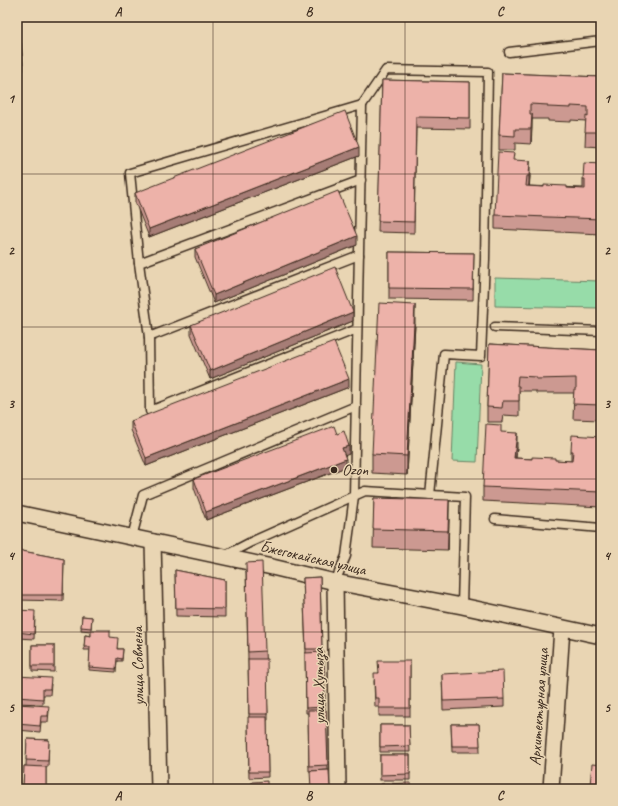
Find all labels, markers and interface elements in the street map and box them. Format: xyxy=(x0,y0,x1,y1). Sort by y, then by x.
text: A xyxy=(115,4,123,20)
text: B xyxy=(306,4,314,20)
text: C xyxy=(497,4,505,20)
text: 1 xyxy=(8,91,16,107)
text: 1 xyxy=(604,91,612,107)
text: 2 xyxy=(8,243,15,259)
text: 2 xyxy=(604,243,611,259)
text: 3 xyxy=(8,396,15,412)
text: 3 xyxy=(604,396,611,412)
place label: Ozon xyxy=(342,460,369,480)
marker: Ozon xyxy=(329,465,339,475)
street label: Бжегокайская улица xyxy=(258,536,369,580)
text: 4 xyxy=(8,548,16,564)
text: 4 xyxy=(604,548,612,564)
street label: улица Совмена xyxy=(127,625,149,707)
street label: улица Хутыза xyxy=(308,646,330,726)
street label: Архитектурная улица xyxy=(525,646,553,766)
text: 5 xyxy=(8,700,15,716)
text: 5 xyxy=(604,700,611,716)
text: A xyxy=(115,788,123,804)
text: B xyxy=(306,788,314,804)
text: C xyxy=(497,788,505,804)

